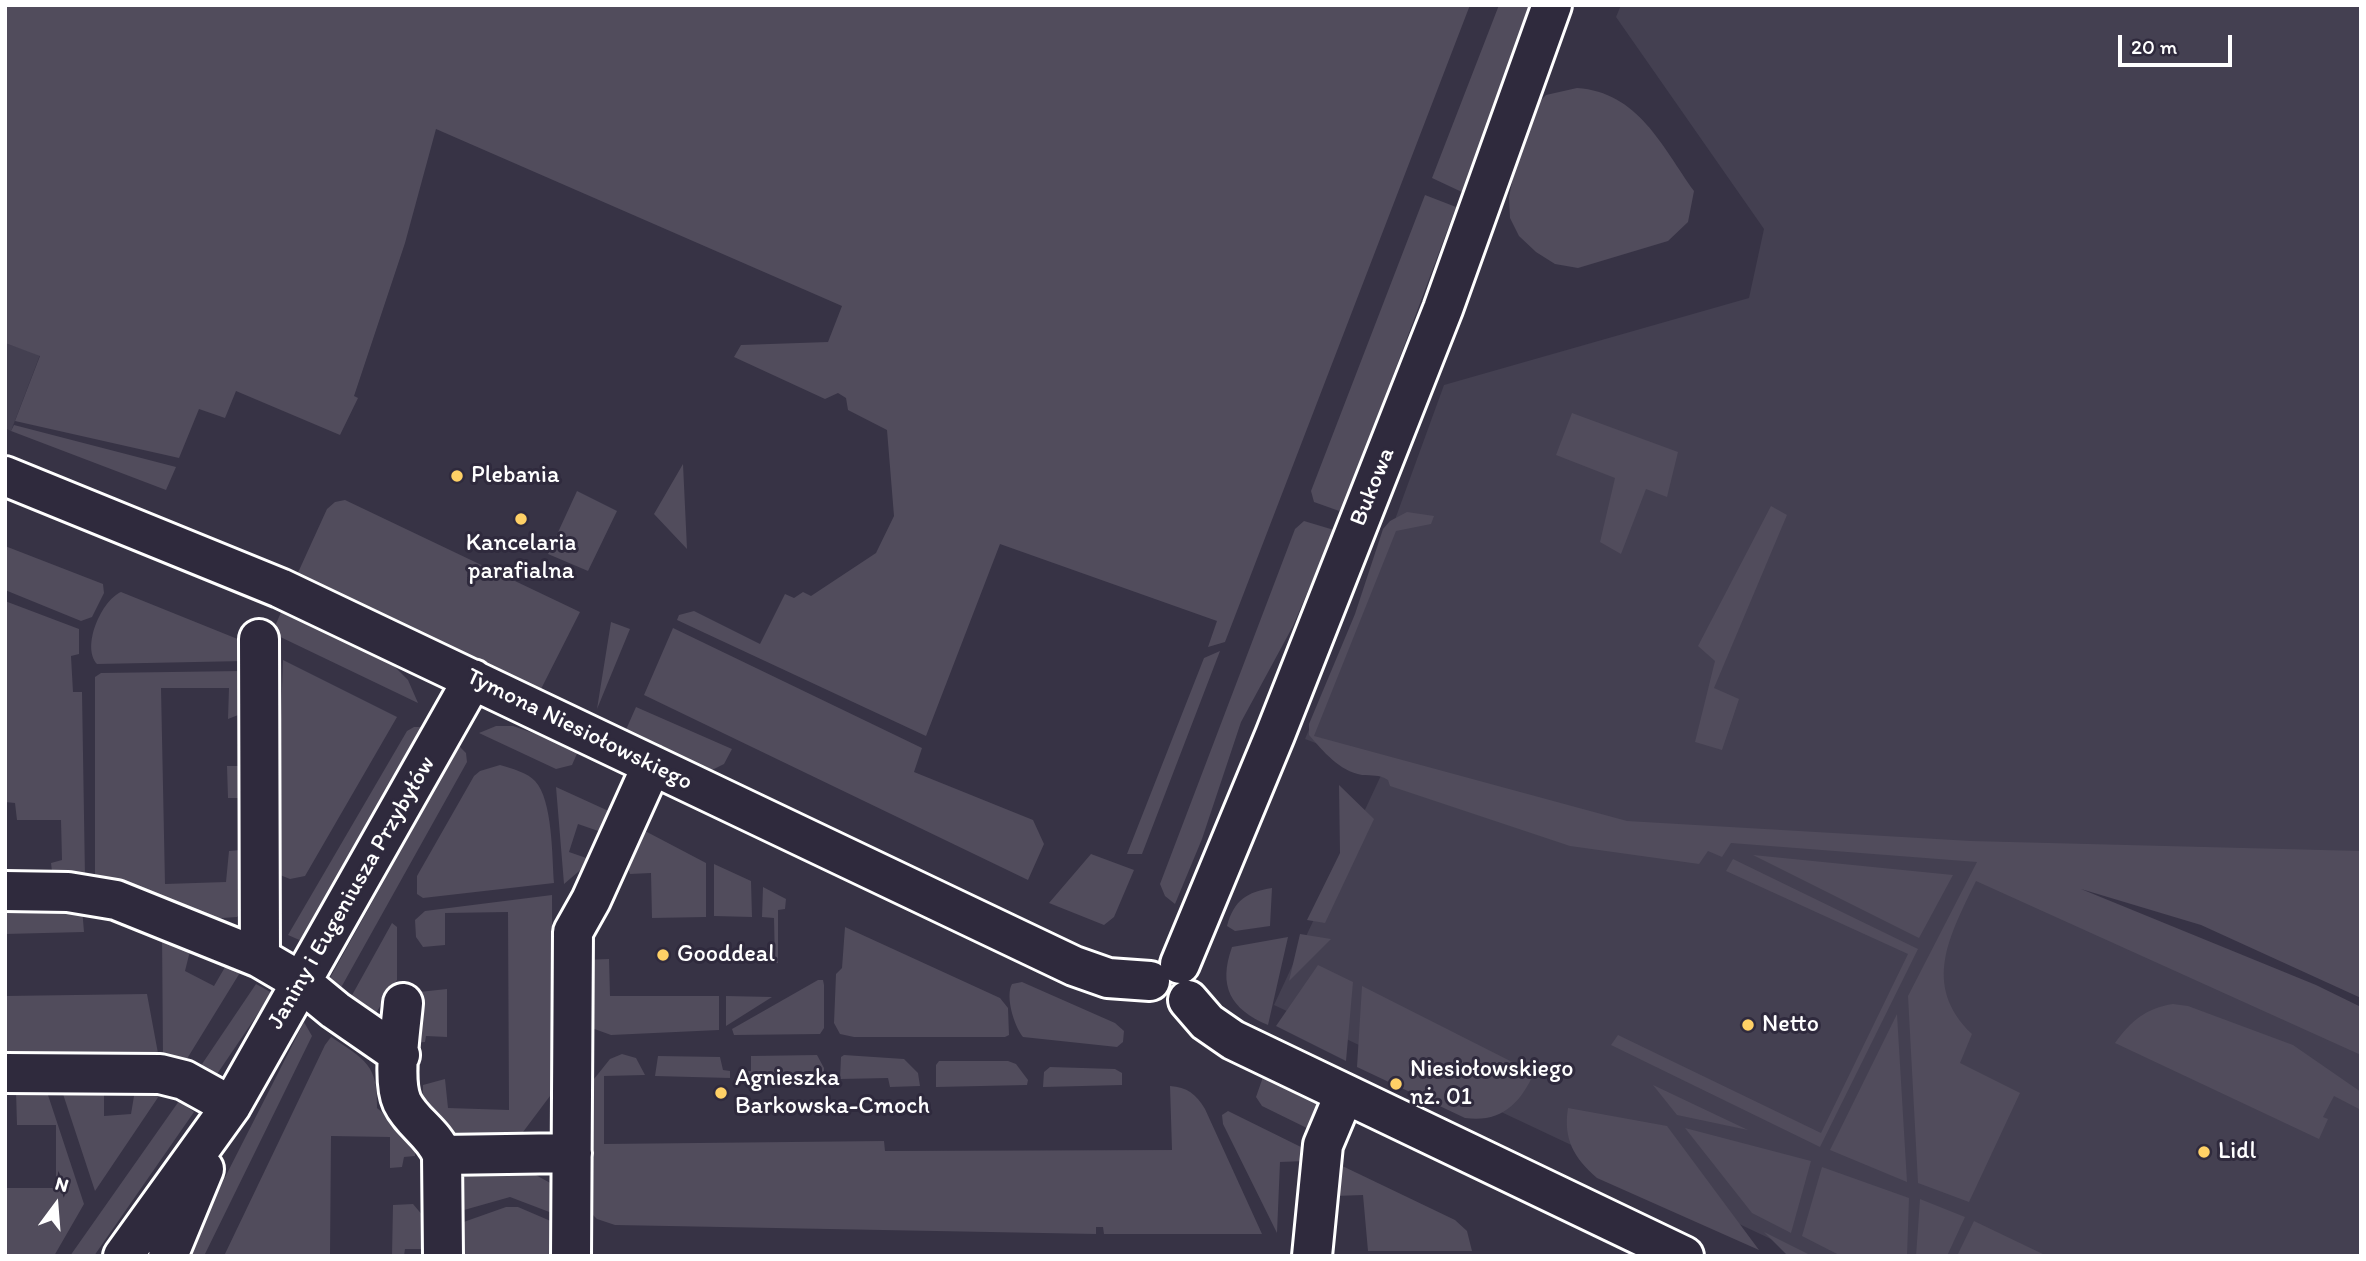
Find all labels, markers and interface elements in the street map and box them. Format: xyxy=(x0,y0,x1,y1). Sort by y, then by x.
scale bar xyxy=(2121,21,2235,65)
text: 20 m xyxy=(2131,34,2177,59)
street label: Bukowa xyxy=(1344,444,1402,530)
place label: Plebania xyxy=(471,462,559,490)
marker: Plebania xyxy=(449,468,465,484)
marker: Kancelaria parafialna xyxy=(513,511,529,527)
place label: Kancelaria parafialna xyxy=(466,530,576,586)
street label: Tymona Niesiołowskiego xyxy=(461,663,697,797)
street label: Janiny i Eugeniusza Przybyłów xyxy=(262,751,442,1035)
place label: Gooddeal xyxy=(677,941,775,969)
marker: Gooddeal xyxy=(655,947,671,963)
place label: Netto xyxy=(1762,1011,1819,1039)
marker: Netto xyxy=(1740,1017,1756,1033)
place label: Niesiołowskiego nż. 01 xyxy=(1410,1056,1573,1112)
place label: Agnieszka Barkowska-Cmoch xyxy=(735,1065,930,1121)
marker: Niesiołowskiego nż. 01 xyxy=(1388,1076,1404,1092)
marker: Agnieszka Barkowska-Cmoch xyxy=(713,1085,729,1101)
place label: Lidl xyxy=(2218,1138,2256,1166)
marker: Lidl xyxy=(2196,1144,2212,1160)
north arrow xyxy=(21,1170,91,1240)
text: N xyxy=(53,1172,71,1197)

